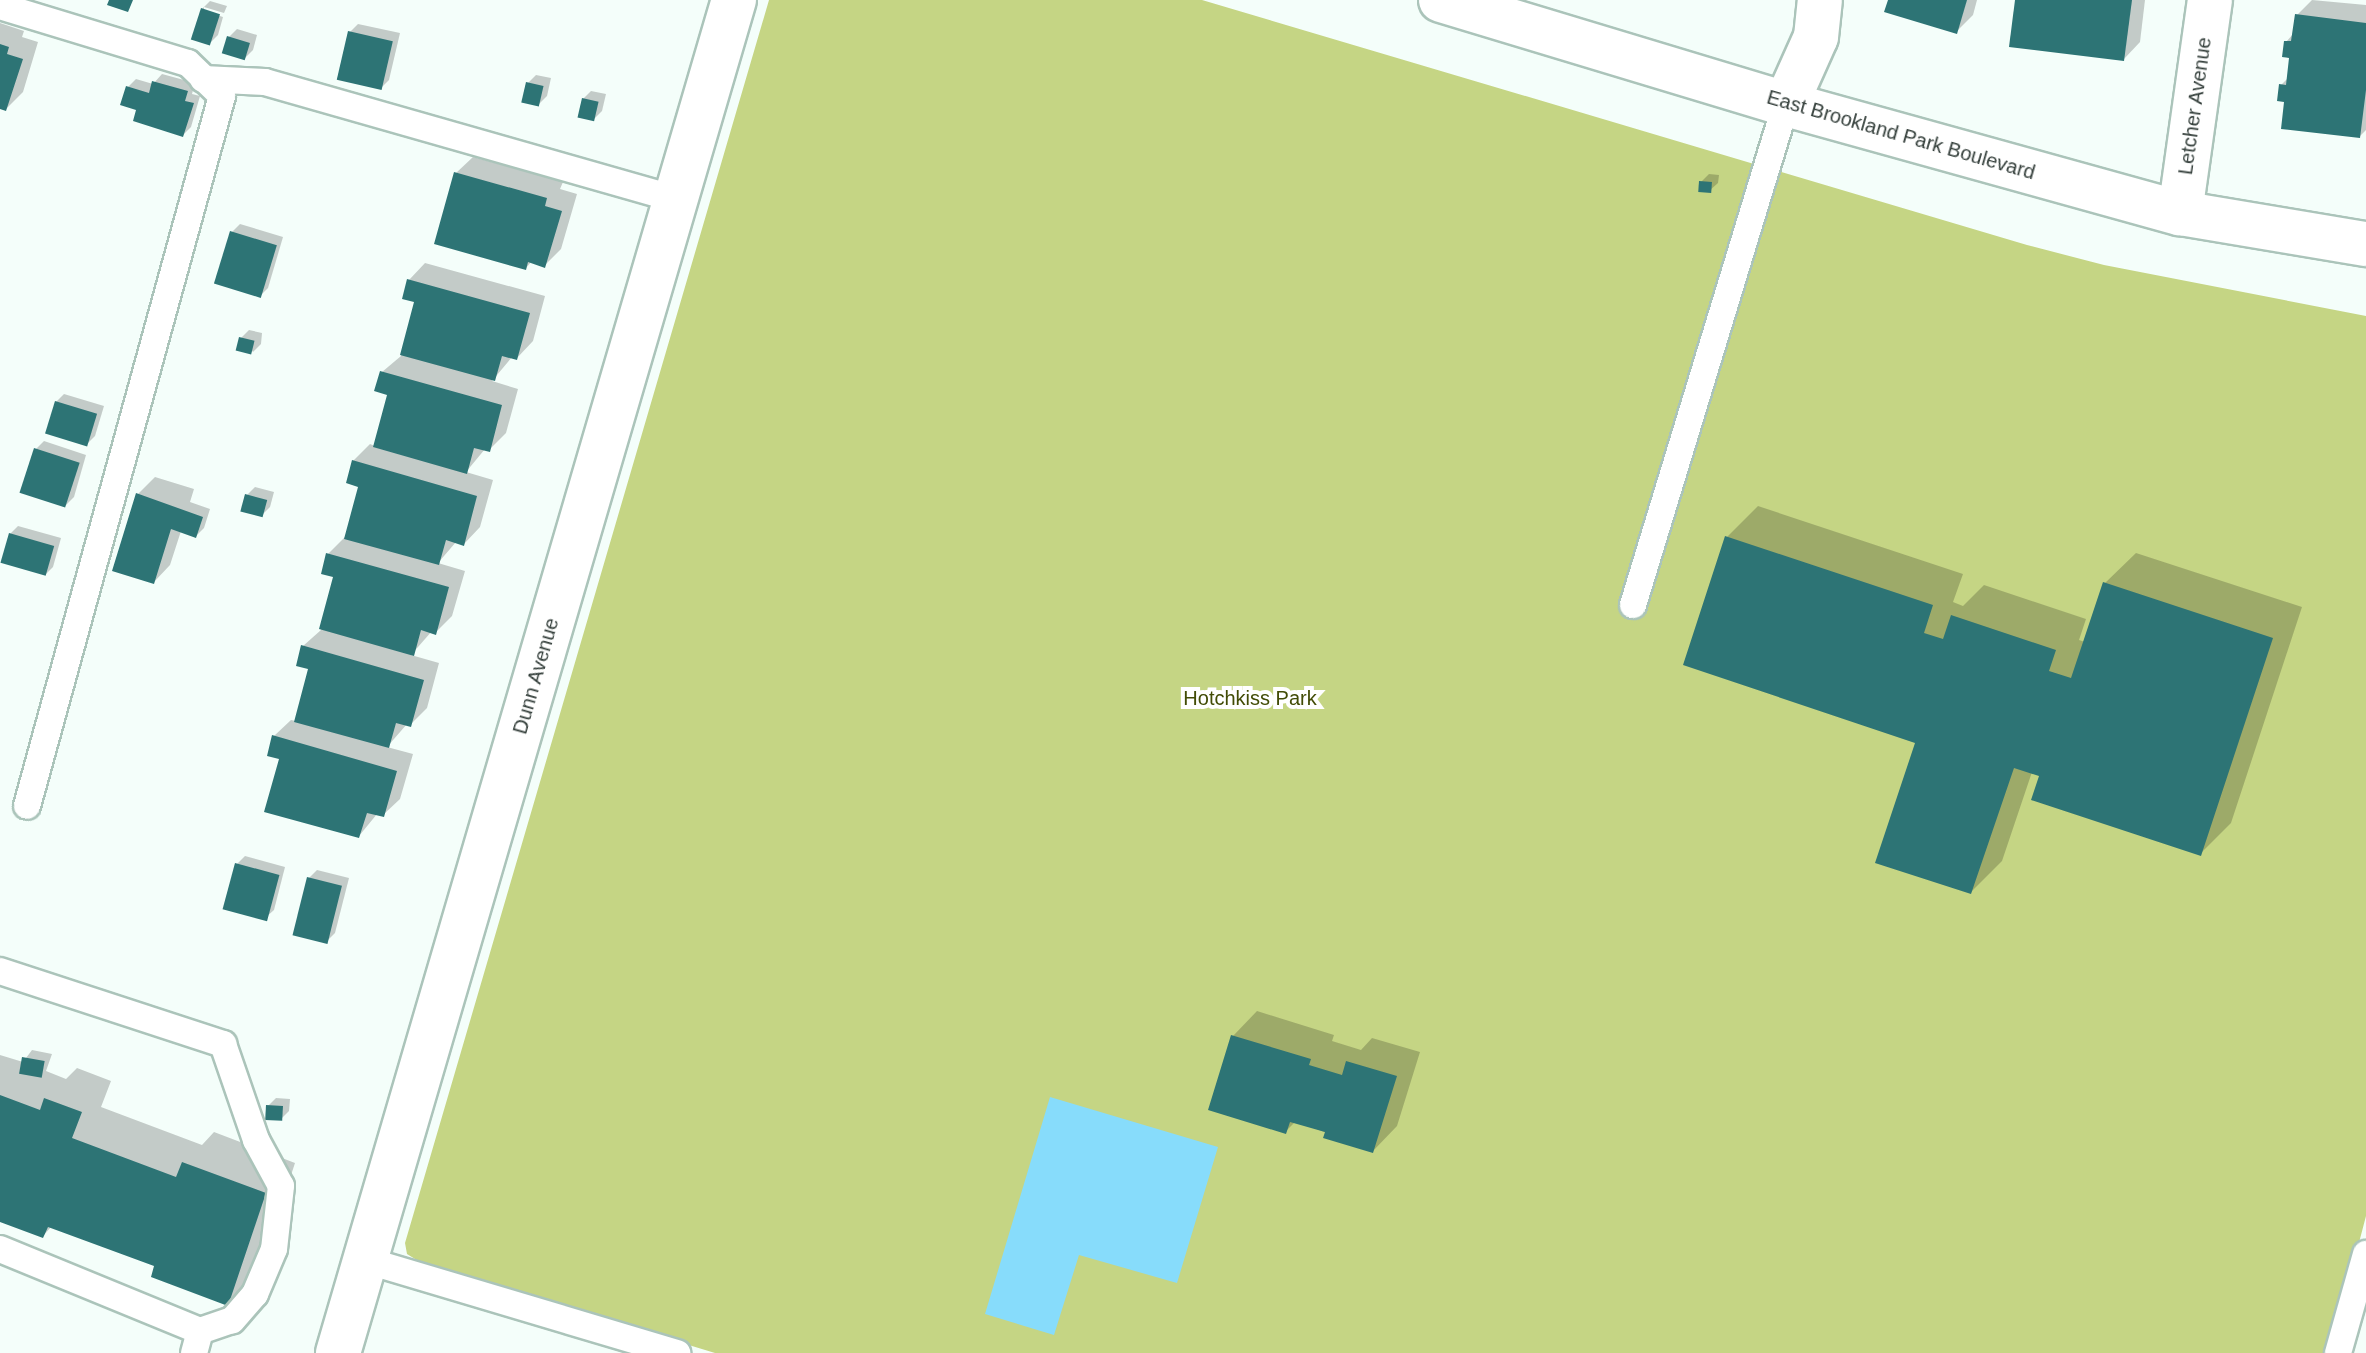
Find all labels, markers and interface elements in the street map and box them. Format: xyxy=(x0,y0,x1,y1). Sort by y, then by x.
street label: Letcher Avenue xyxy=(2173,35,2217,177)
street label: East Brookland Park Boulevard xyxy=(1764,85,2038,185)
street label: Dunn Avenue xyxy=(508,615,564,737)
park label: Hotchkiss Park xyxy=(1183,686,1317,710)

